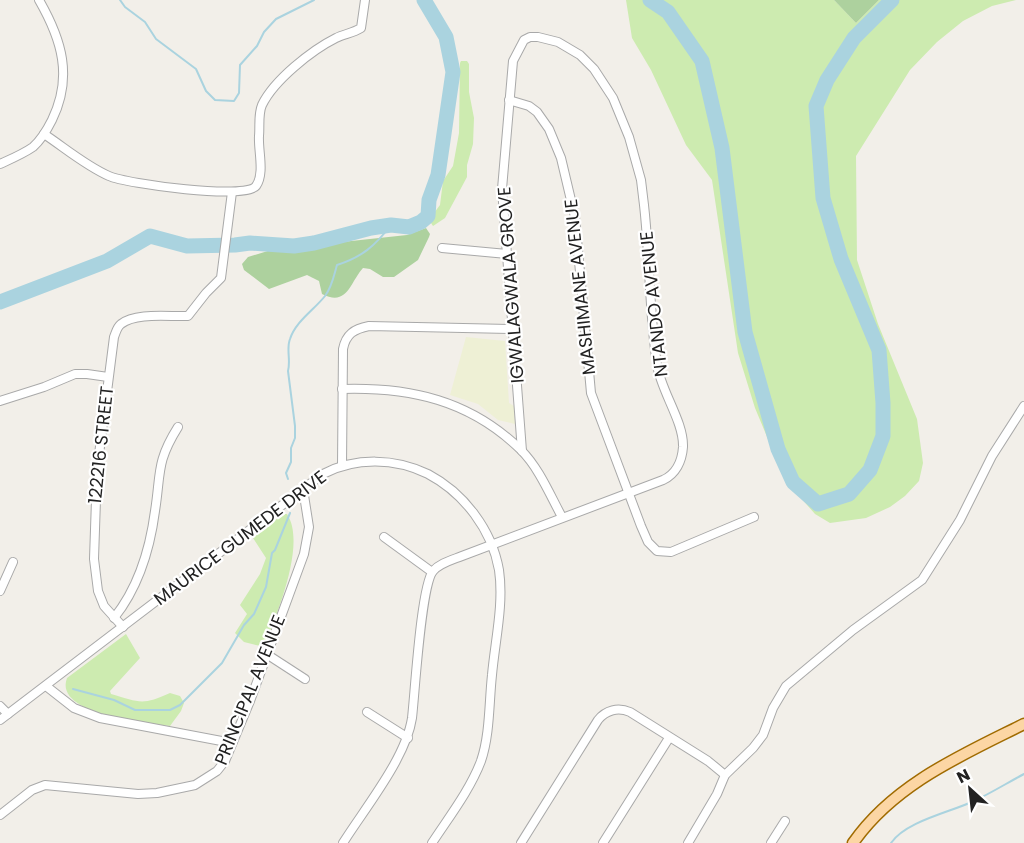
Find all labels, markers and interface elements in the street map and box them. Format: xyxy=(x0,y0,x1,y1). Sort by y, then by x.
street label: IGWALAGWALA GROVE xyxy=(491,186,530,384)
street label: MASHIMANE AVENUE xyxy=(558,198,601,376)
street label: NTANDO AVENUE xyxy=(633,230,674,378)
street label: 122216 STREET xyxy=(82,385,119,505)
street label: MAURICE GUMEDE DRIVE xyxy=(148,464,331,611)
street label: PRINCIPAL AVENUE xyxy=(208,611,291,768)
north arrow xyxy=(940,759,1000,819)
text: N xyxy=(953,763,974,789)

